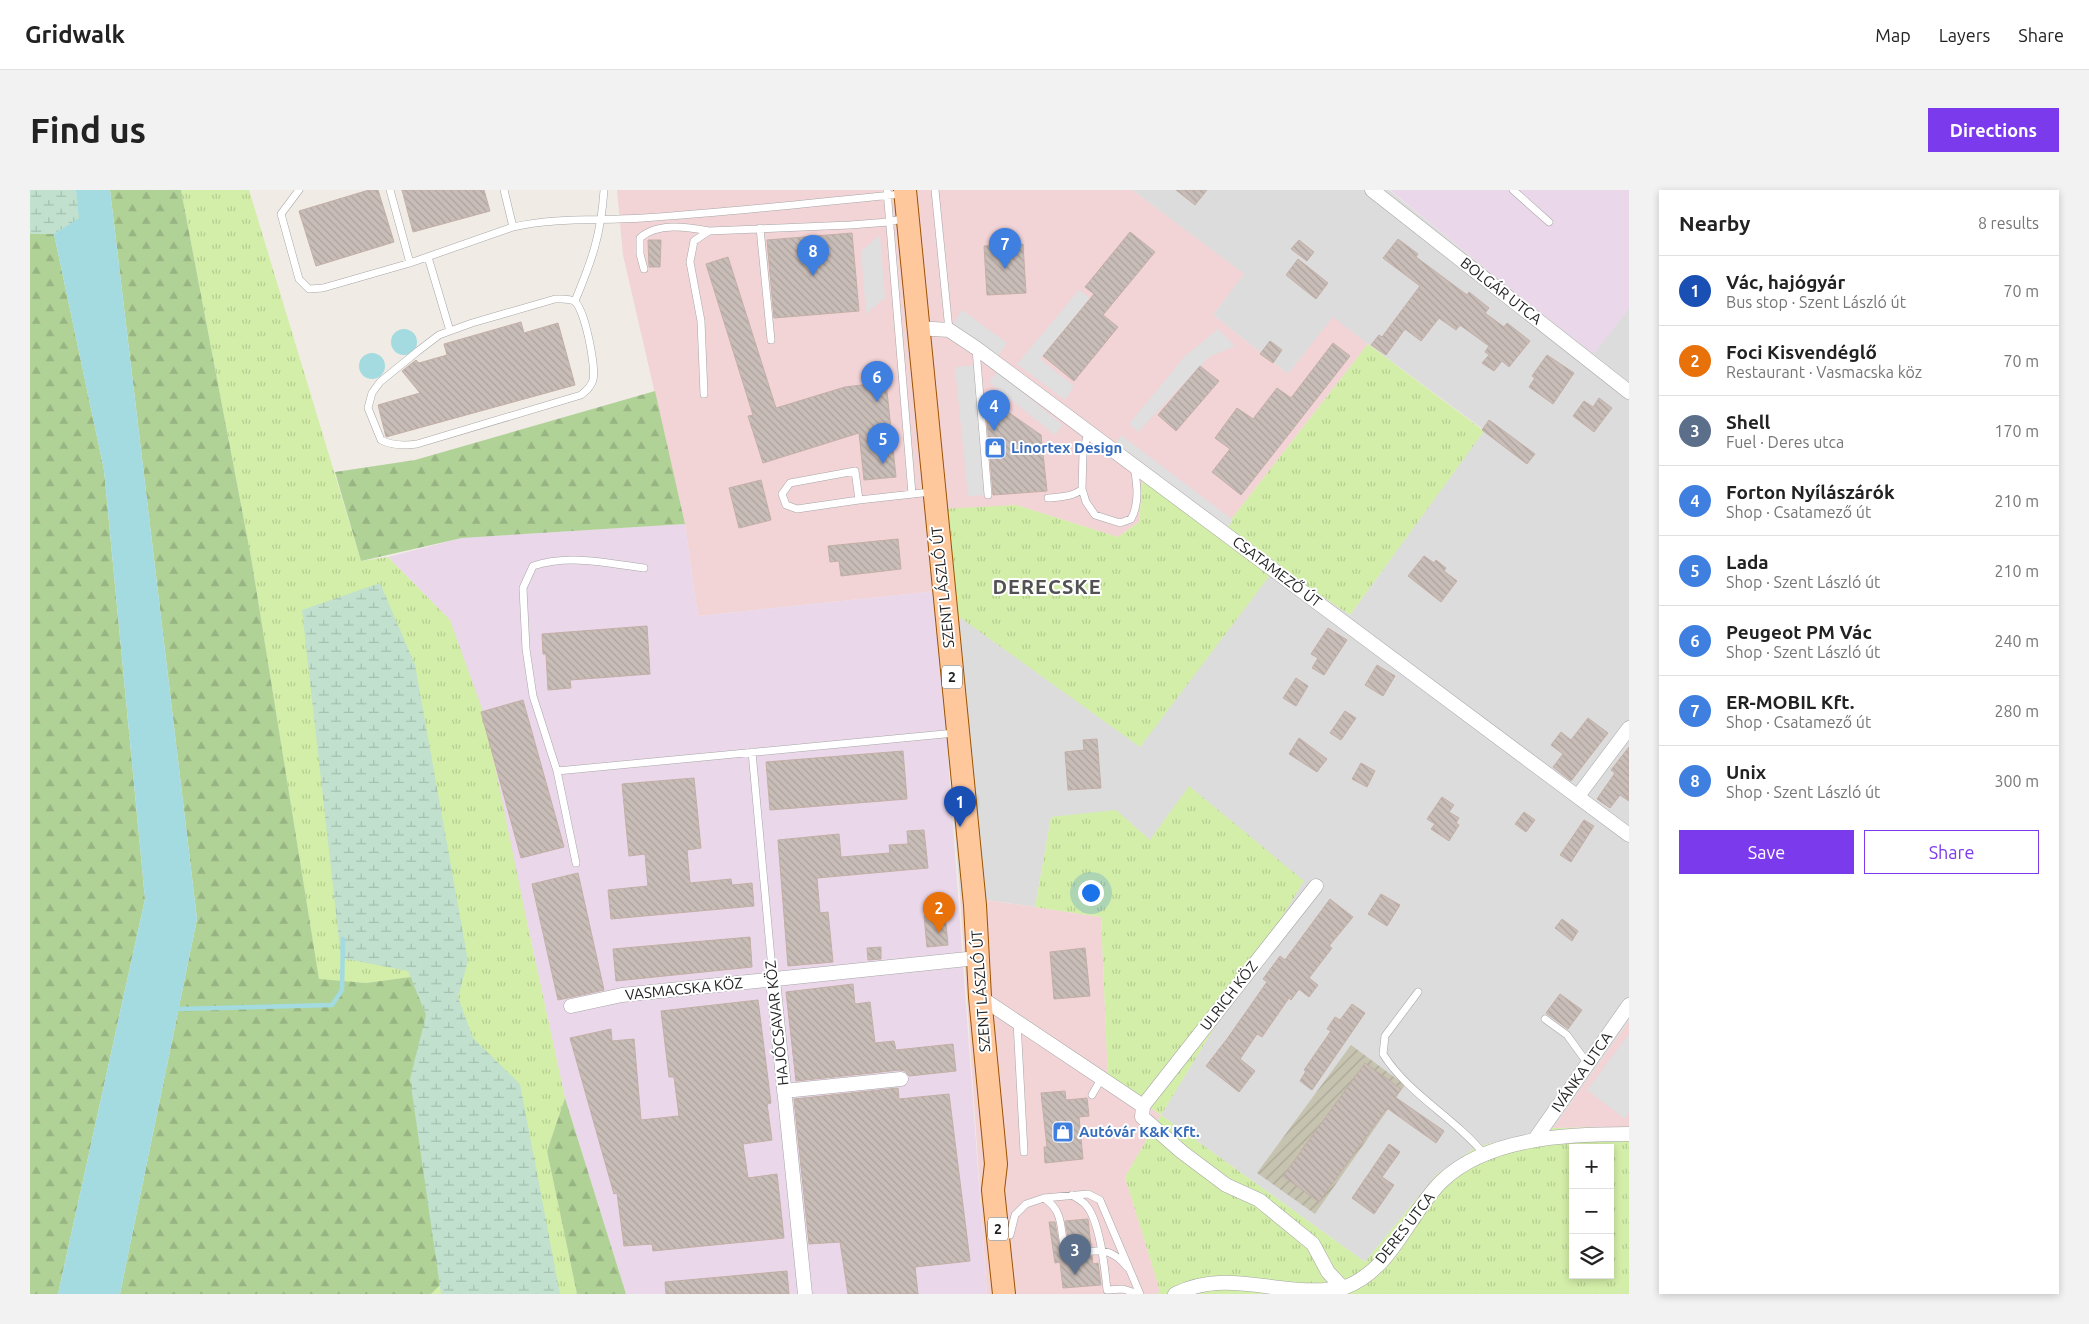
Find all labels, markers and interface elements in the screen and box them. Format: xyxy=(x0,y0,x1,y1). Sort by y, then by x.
text: Gridwalk xyxy=(25,21,125,48)
text: Map xyxy=(1875,25,1911,45)
text: Layers xyxy=(1939,25,1990,45)
text: Share xyxy=(2018,25,2064,45)
button: Directions xyxy=(1928,108,2059,152)
text: Find us xyxy=(30,110,146,150)
text: Nearby xyxy=(1679,211,1750,235)
text: 8 results xyxy=(1978,214,2039,232)
pin: 7 xyxy=(989,228,1021,269)
pin: 8 xyxy=(797,235,829,276)
street label: BOLGÁR UTCA xyxy=(1457,254,1546,328)
text: Vác, hajógyár xyxy=(1726,271,1845,293)
text: 1 xyxy=(1690,282,1700,300)
text: 70 m xyxy=(2003,282,2039,300)
text: Bus stop · Szent László út xyxy=(1726,293,1906,311)
text: Foci Kisvendéglő xyxy=(1726,341,1877,363)
text: 2 xyxy=(1690,352,1700,370)
text: 70 m xyxy=(2003,352,2039,370)
pin: 6 xyxy=(861,361,893,402)
text: Restaurant · Vasmacska köz xyxy=(1726,363,1922,381)
pin: 4 xyxy=(978,390,1010,431)
text: Shell xyxy=(1726,411,1770,433)
text: 3 xyxy=(1690,422,1700,440)
text: 170 m xyxy=(1994,422,2039,440)
pin: 5 xyxy=(867,423,899,464)
text: Fuel · Deres utca xyxy=(1726,433,1844,451)
shop icon: Linortex Design xyxy=(983,436,1007,460)
place label: Linortex Design xyxy=(1011,439,1122,456)
text: Forton Nyílászárók xyxy=(1726,481,1895,503)
text: 4 xyxy=(1690,492,1700,510)
text: 210 m xyxy=(1994,492,2039,510)
text: Shop · Csatamező út xyxy=(1726,503,1871,521)
street label: SZENT LÁSZLÓ ÚT xyxy=(928,525,957,649)
street label: CSATAMEZŐ ÚT xyxy=(1230,533,1326,611)
text: Lada xyxy=(1726,551,1769,573)
text: 5 xyxy=(1690,562,1700,580)
text: 210 m xyxy=(1994,562,2039,580)
text: Shop · Szent László út xyxy=(1726,573,1880,591)
district label: DERECSKE xyxy=(992,575,1102,598)
text: Peugeot PM Vác xyxy=(1726,621,1872,643)
text: 6 xyxy=(1690,632,1700,650)
text: 240 m xyxy=(1994,632,2039,650)
text: Shop · Szent László út xyxy=(1726,643,1880,661)
road number: 2 xyxy=(942,666,962,688)
text: ER-MOBIL Kft. xyxy=(1726,691,1854,713)
text: 7 xyxy=(1690,702,1700,720)
text: 280 m xyxy=(1994,702,2039,720)
text: Shop · Csatamező út xyxy=(1726,713,1871,731)
text: Unix xyxy=(1726,761,1766,783)
text: 8 xyxy=(1690,772,1700,790)
text: 300 m xyxy=(1994,772,2039,790)
text: Shop · Szent László út xyxy=(1726,783,1880,801)
pin: 1 xyxy=(944,786,976,827)
button: Save xyxy=(1679,830,1854,874)
button: Share xyxy=(1864,830,2039,874)
your location xyxy=(1078,880,1104,906)
pin: 2 xyxy=(923,892,955,933)
street label: SZENT LÁSZLÓ ÚT xyxy=(968,929,993,1053)
street label: ULRICH KÖZ xyxy=(1196,958,1261,1034)
street label: HAJÓCSAVAR KÖZ xyxy=(761,960,792,1087)
street label: VASMACSKA KÖZ xyxy=(624,974,744,1003)
street label: IVÁNKA UTCA xyxy=(1548,1028,1616,1115)
shop icon: Autóvár K&K Kft. xyxy=(1051,1120,1075,1144)
place label: Autóvár K&K Kft. xyxy=(1079,1123,1200,1140)
map controls xyxy=(1569,1144,1614,1279)
button: + xyxy=(1569,1144,1614,1189)
street label: DERES UTCA xyxy=(1372,1189,1438,1267)
button: − xyxy=(1569,1189,1614,1234)
road number: 2 xyxy=(988,1218,1008,1240)
pin: 3 xyxy=(1059,1234,1091,1275)
button: layers xyxy=(1569,1234,1614,1279)

